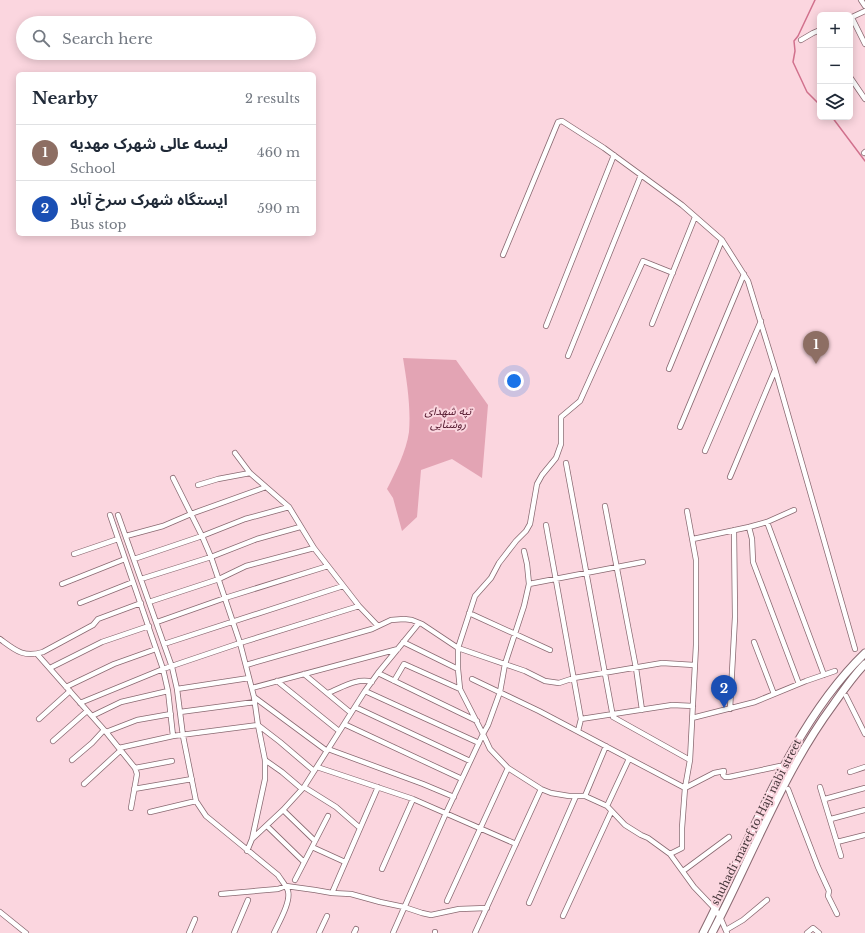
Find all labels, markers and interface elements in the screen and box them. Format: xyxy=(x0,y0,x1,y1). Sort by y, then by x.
map controls xyxy=(817,12,853,120)
button: + xyxy=(817,12,853,48)
search box xyxy=(16,16,316,60)
icon: search xyxy=(30,27,52,49)
text: Search here xyxy=(62,29,153,48)
button: − xyxy=(817,48,853,84)
button: layers xyxy=(817,84,853,120)
text: Nearby xyxy=(32,88,98,109)
text: 2 results xyxy=(245,90,300,107)
text: لیسه عالی شهرک مهدیه xyxy=(70,134,228,153)
text: 1 xyxy=(42,144,48,161)
text: 460 m xyxy=(257,144,300,161)
text: School xyxy=(70,160,116,177)
text: ایستگاه شهرک سرخ آباد xyxy=(70,190,228,209)
text: 2 xyxy=(41,200,49,217)
text: 590 m xyxy=(257,200,300,217)
text: Bus stop xyxy=(70,216,126,233)
pin: 1 xyxy=(803,331,829,364)
your location xyxy=(504,371,524,391)
park label: تپه شهدای روشنایی xyxy=(425,404,473,431)
pin: 2 xyxy=(711,675,737,708)
street label: shuhadi maref to Haji nabi street xyxy=(708,736,805,908)

